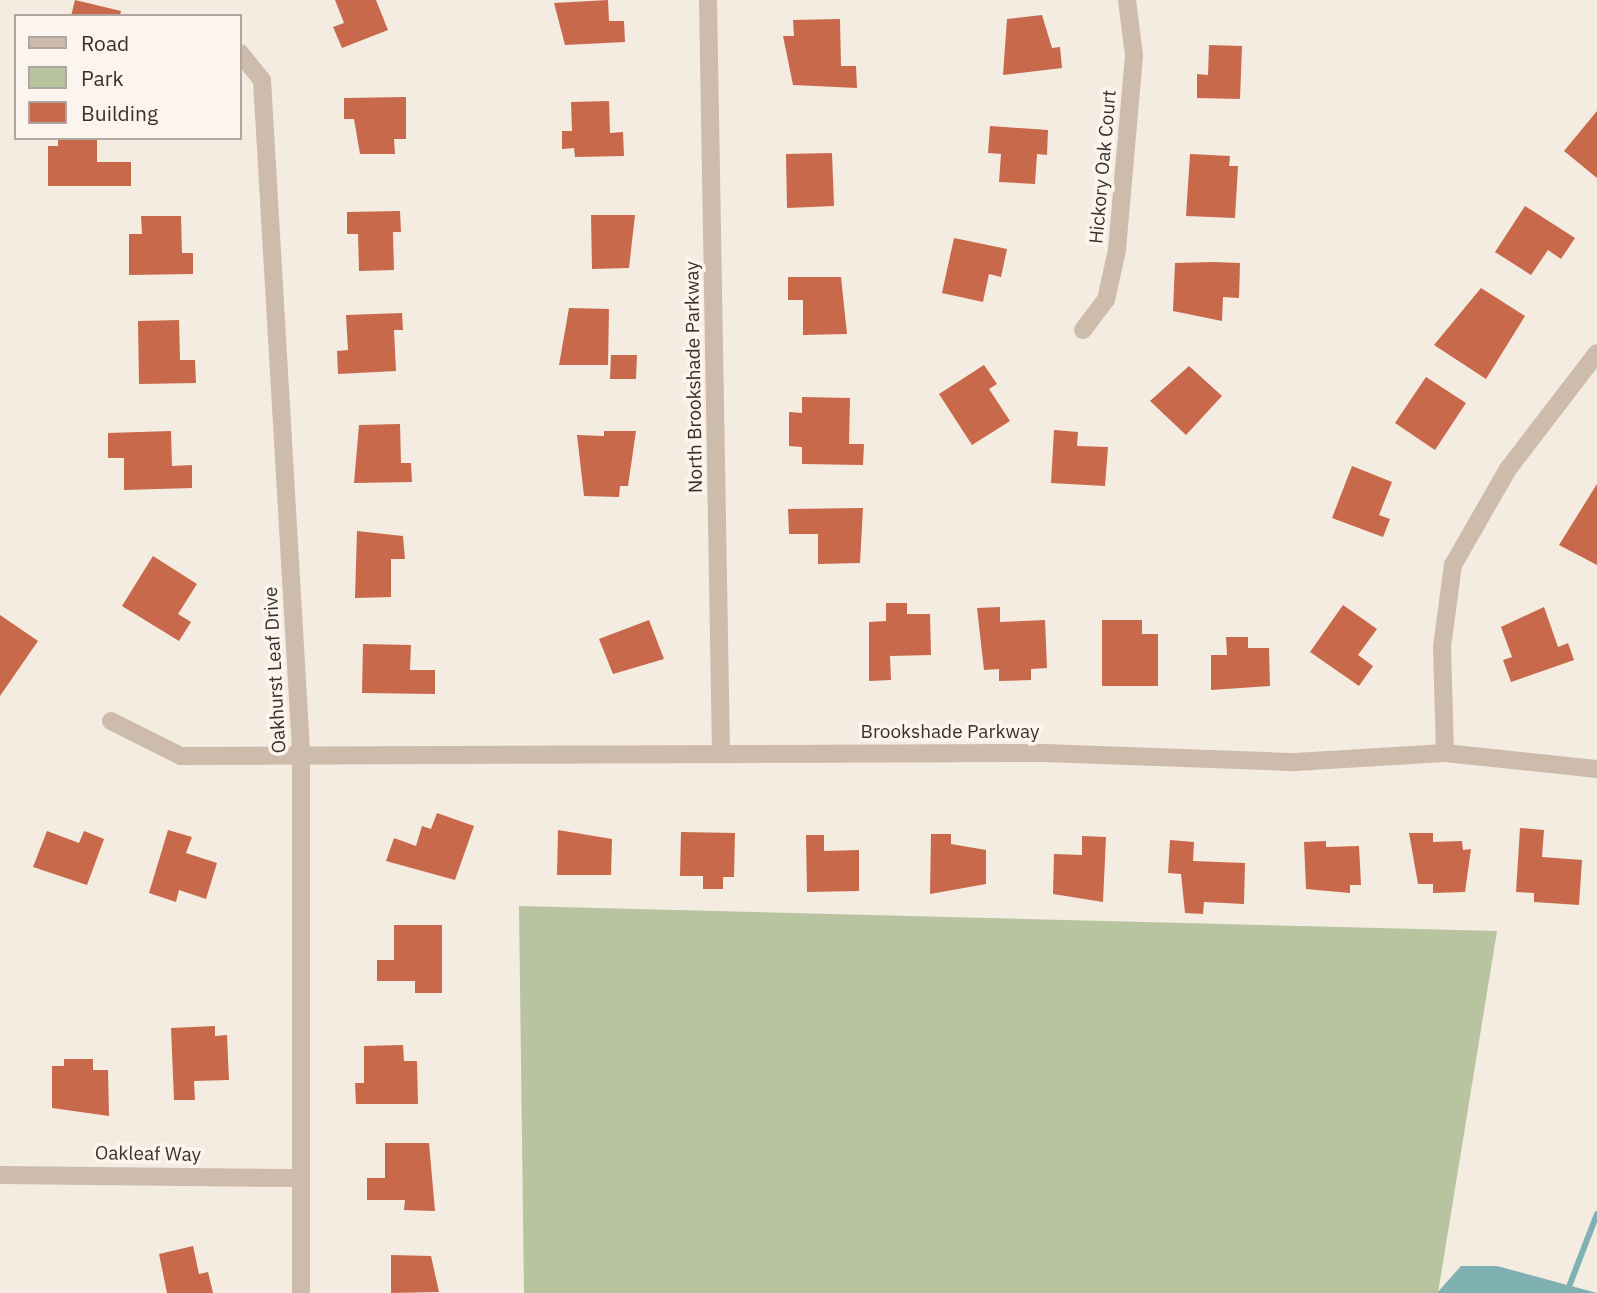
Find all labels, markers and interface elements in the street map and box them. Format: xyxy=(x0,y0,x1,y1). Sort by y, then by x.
legend xyxy=(14,14,242,140)
text: Road xyxy=(81,29,129,57)
text: Park xyxy=(81,64,124,92)
street label: Hickory Oak Court xyxy=(1085,89,1121,245)
text: Building xyxy=(81,99,158,127)
street label: North Brookshade Parkway xyxy=(681,261,707,493)
street label: Oakhurst Leaf Drive xyxy=(259,586,291,754)
street label: Brookshade Parkway xyxy=(861,721,1039,743)
street label: Oakleaf Way xyxy=(95,1142,201,1166)

